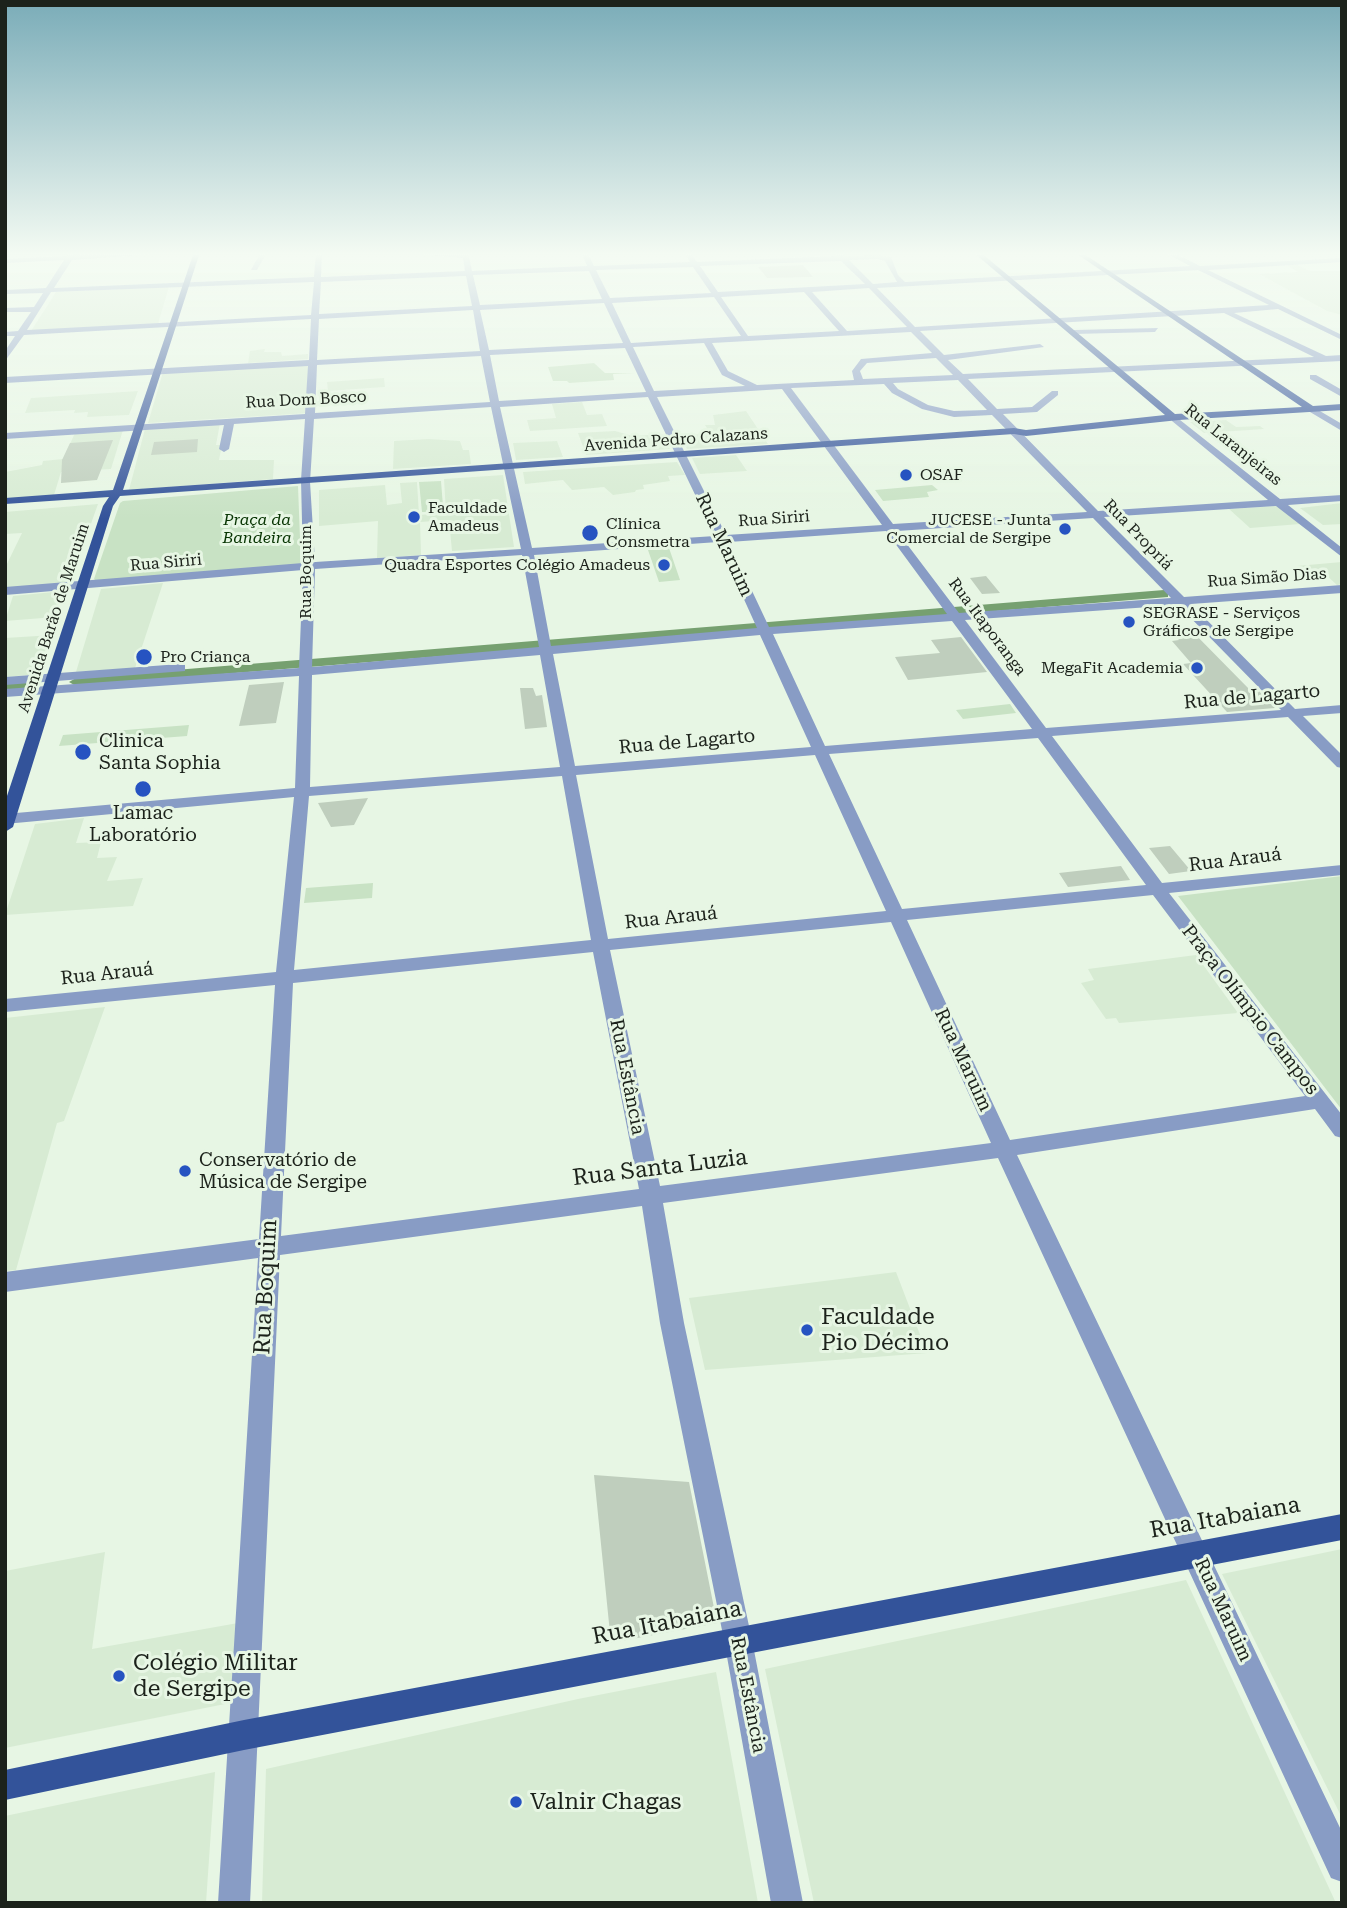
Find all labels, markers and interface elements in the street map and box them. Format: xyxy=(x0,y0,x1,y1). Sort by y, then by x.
street label: Rua Dom Bosco xyxy=(245,387,367,413)
street label: Rua Laranjeiras xyxy=(1181,400,1285,490)
street label: Avenida Pedro Calazans xyxy=(584,424,768,456)
place label: OSAF xyxy=(920,465,963,485)
marker: OSAF xyxy=(898,467,914,483)
street label: Rua Maruim xyxy=(690,490,758,600)
street label: Rua Propriá xyxy=(1100,496,1176,574)
place label: Faculdade Amadeus xyxy=(428,498,507,536)
street label: Rua Siriri xyxy=(737,507,811,531)
marker: Faculdade Amadeus xyxy=(406,509,422,525)
park label: Praça da Bandeira xyxy=(222,510,292,548)
place label: JUCESE - Junta Comercial de Sergipe xyxy=(886,510,1051,548)
place label: Clínica Consmetra xyxy=(606,514,690,552)
street label: Avenida Barão de Maruim xyxy=(14,521,94,715)
marker: JUCESE - Junta Comercial de Sergipe xyxy=(1057,521,1073,537)
marker: Clínica Consmetra xyxy=(580,523,600,543)
street label: Rua Boquim xyxy=(296,525,316,619)
street label: Rua Siriri xyxy=(129,550,203,576)
place label: Quadra Esportes Colégio Amadeus xyxy=(384,555,650,575)
marker: Quadra Esportes Colégio Amadeus xyxy=(656,557,672,573)
street label: Rua Simão Dias xyxy=(1207,564,1327,592)
street label: Rua Itaporanga xyxy=(944,574,1030,680)
place label: SEGRASE - Serviços Gráficos de Sergipe xyxy=(1143,603,1300,641)
marker: SEGRASE - Serviços Gráficos de Sergipe xyxy=(1121,614,1137,630)
marker: Pro Criança xyxy=(134,647,154,667)
place label: Pro Criança xyxy=(160,647,250,667)
place label: MegaFit Academia xyxy=(1041,658,1183,678)
marker: MegaFit Academia xyxy=(1189,660,1205,676)
street label: Rua de Lagarto xyxy=(1183,680,1321,714)
street label: Rua de Lagarto xyxy=(618,725,756,759)
place label: Clinica Santa Sophia xyxy=(99,730,220,774)
marker: Clinica Santa Sophia xyxy=(73,742,93,762)
marker: Lamac Laboratório xyxy=(133,779,153,799)
place label: Lamac Laboratório xyxy=(89,802,197,846)
street label: Rua Arauá xyxy=(1187,843,1283,877)
street label: Rua Arauá xyxy=(624,902,718,934)
street label: Praça Olímpio Campos xyxy=(1177,920,1323,1100)
street label: Rua Arauá xyxy=(60,958,154,990)
street label: Rua Maruim xyxy=(929,1005,997,1115)
street label: Rua Estância xyxy=(605,1017,649,1137)
street label: Rua Santa Luzia xyxy=(571,1144,749,1192)
place label: Conservatório de Música de Sergipe xyxy=(199,1149,367,1193)
marker: Conservatório de Música de Sergipe xyxy=(177,1163,193,1179)
street label: Rua Boquim xyxy=(249,1219,283,1355)
place label: Faculdade Pio Décimo xyxy=(821,1303,949,1357)
marker: Faculdade Pio Décimo xyxy=(799,1322,815,1338)
street label: Rua Itabaiana xyxy=(1148,1491,1302,1545)
street label: Rua Maruim xyxy=(1189,1555,1257,1665)
street label: Rua Itabaiana xyxy=(590,1595,744,1651)
street label: Rua Estância xyxy=(726,1635,770,1755)
place label: Colégio Militar de Sergipe xyxy=(133,1649,298,1703)
marker: Colégio Militar de Sergipe xyxy=(111,1668,127,1684)
place label: Valnir Chagas xyxy=(530,1788,682,1816)
marker: Valnir Chagas xyxy=(508,1794,524,1810)

